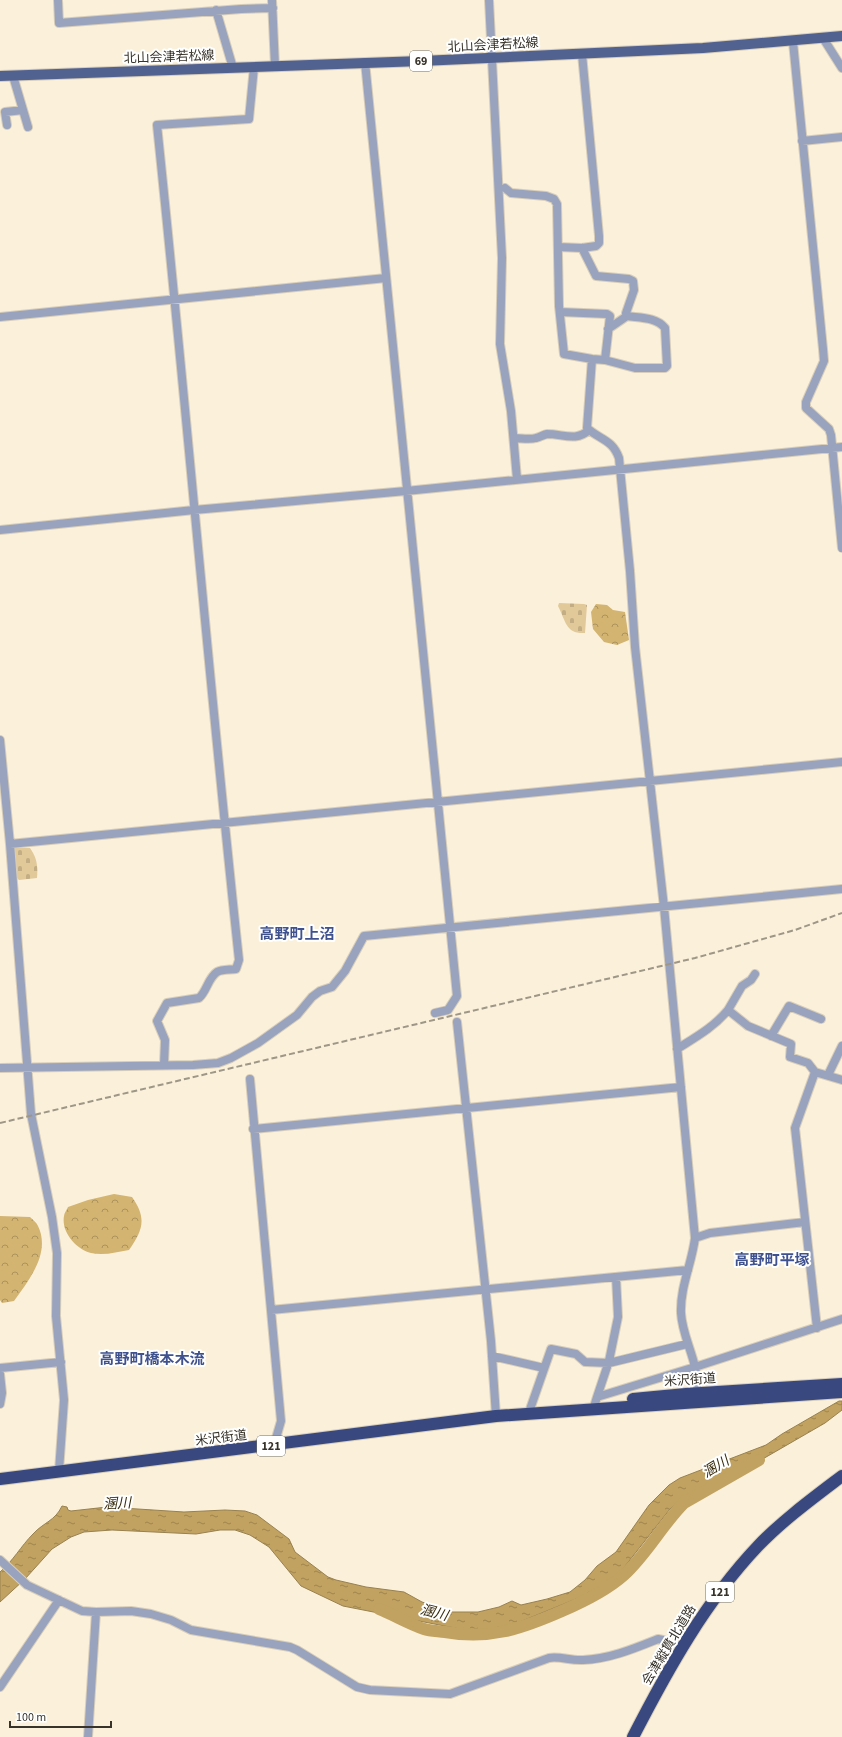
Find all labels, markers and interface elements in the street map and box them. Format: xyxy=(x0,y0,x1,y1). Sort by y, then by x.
street label: 北山会津若松線 xyxy=(447,34,539,56)
street label: 北山会津若松線 xyxy=(123,46,215,68)
road number: 69 xyxy=(410,51,432,71)
district label: 高野町上沼 xyxy=(259,924,335,945)
district label: 高野町平塚 xyxy=(734,1250,810,1271)
district label: 高野町橋本木流 xyxy=(99,1349,205,1370)
street label: 米沢街道 xyxy=(663,1369,717,1391)
street label: 米沢街道 xyxy=(194,1426,248,1450)
road number: 121 xyxy=(257,1436,285,1456)
water label: 溷川 xyxy=(699,1450,735,1483)
water label: 溷川 xyxy=(102,1493,134,1515)
road number: 121 xyxy=(706,1582,734,1602)
water label: 溷川 xyxy=(418,1600,452,1627)
street label: 会津縦貫北道路 xyxy=(638,1601,700,1689)
scale bar xyxy=(10,1703,111,1729)
text: 100 m xyxy=(16,1709,46,1726)

